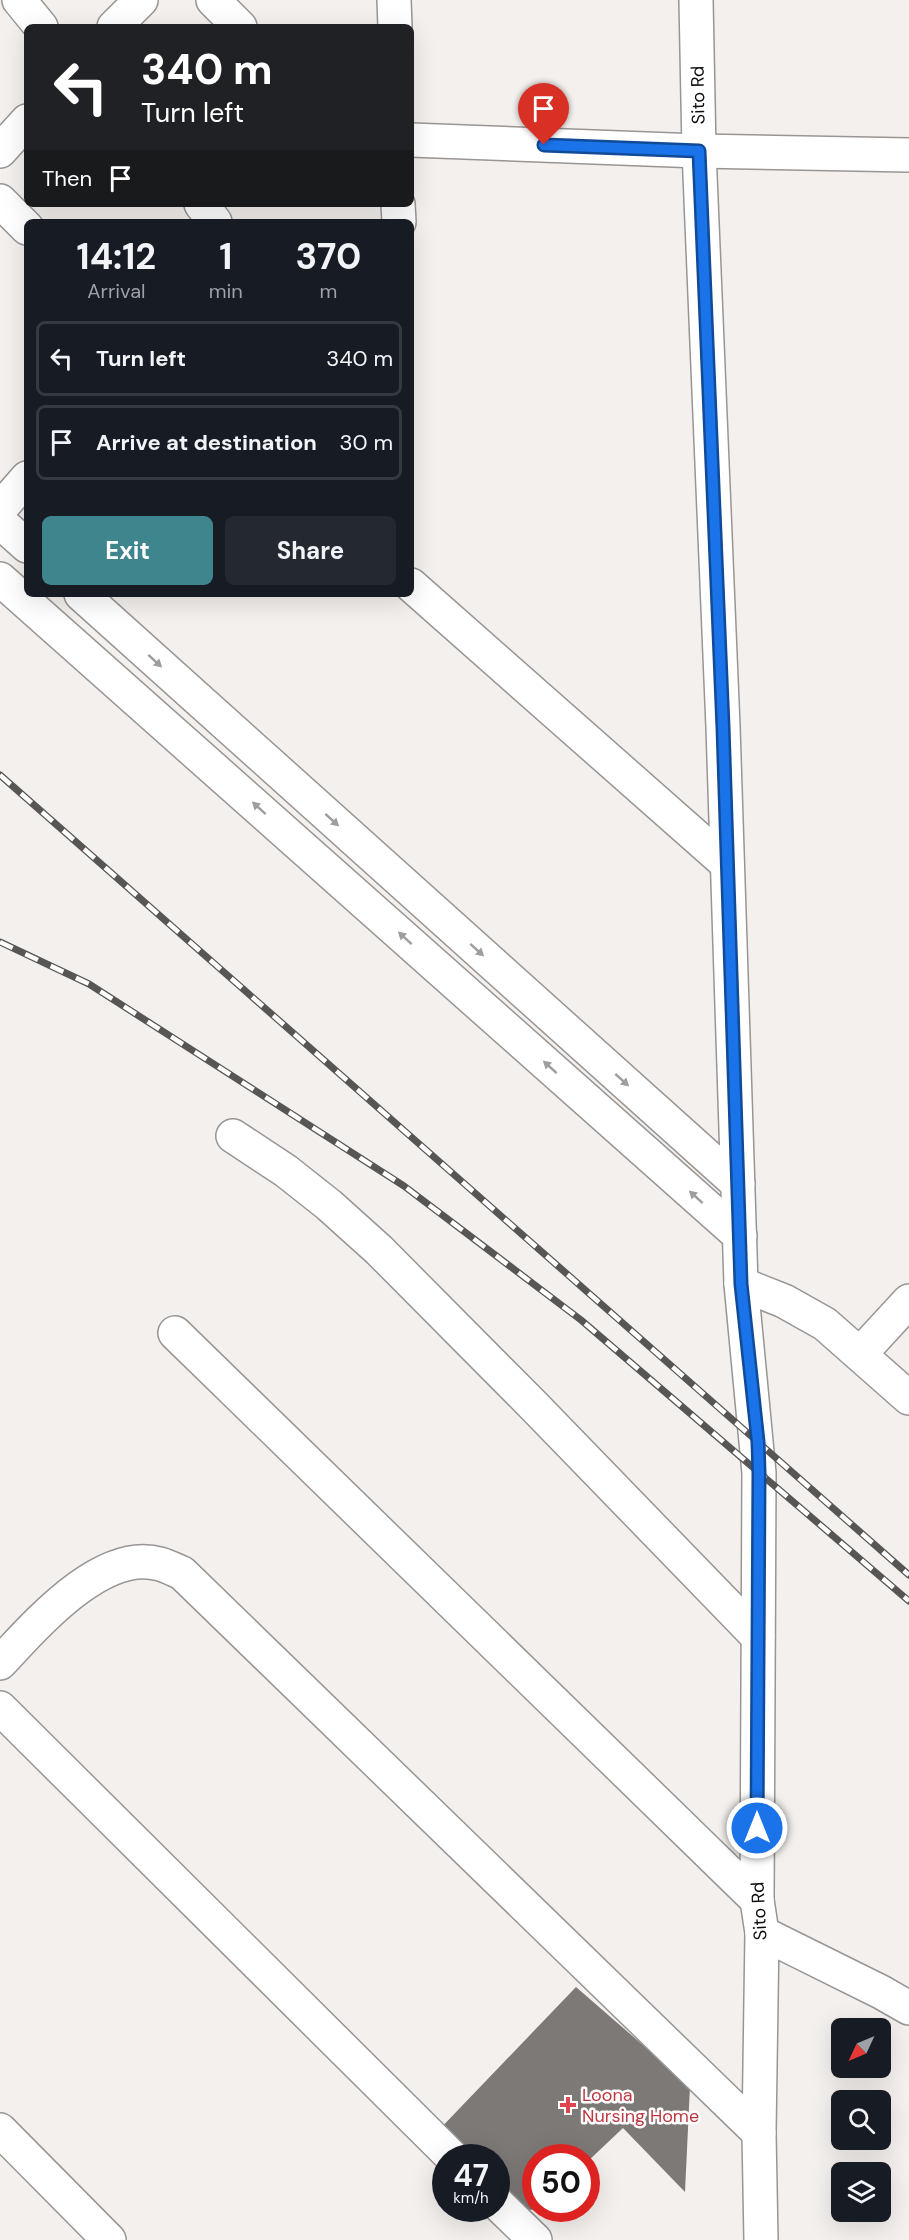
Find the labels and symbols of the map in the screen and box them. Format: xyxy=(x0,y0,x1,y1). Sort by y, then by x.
street label: Sito Rd xyxy=(685,66,711,124)
pin xyxy=(518,83,569,145)
one-way arrow xyxy=(148,654,163,668)
one-way arrow xyxy=(252,802,267,815)
one-way arrow xyxy=(324,813,339,827)
one-way arrow xyxy=(397,931,412,945)
one-way arrow xyxy=(469,943,484,956)
one-way arrow xyxy=(543,1061,558,1074)
one-way arrow xyxy=(614,1073,629,1086)
one-way arrow xyxy=(689,1191,704,1204)
position arrow xyxy=(725,1796,789,1860)
street label: Sito Rd xyxy=(745,1881,773,1941)
north arrow xyxy=(831,2018,891,2078)
place label: Loona Nursing Home xyxy=(582,2083,699,2128)
marker: Loona Nursing Home xyxy=(559,2096,577,2114)
speed limit sign: 50 xyxy=(522,2144,600,2222)

